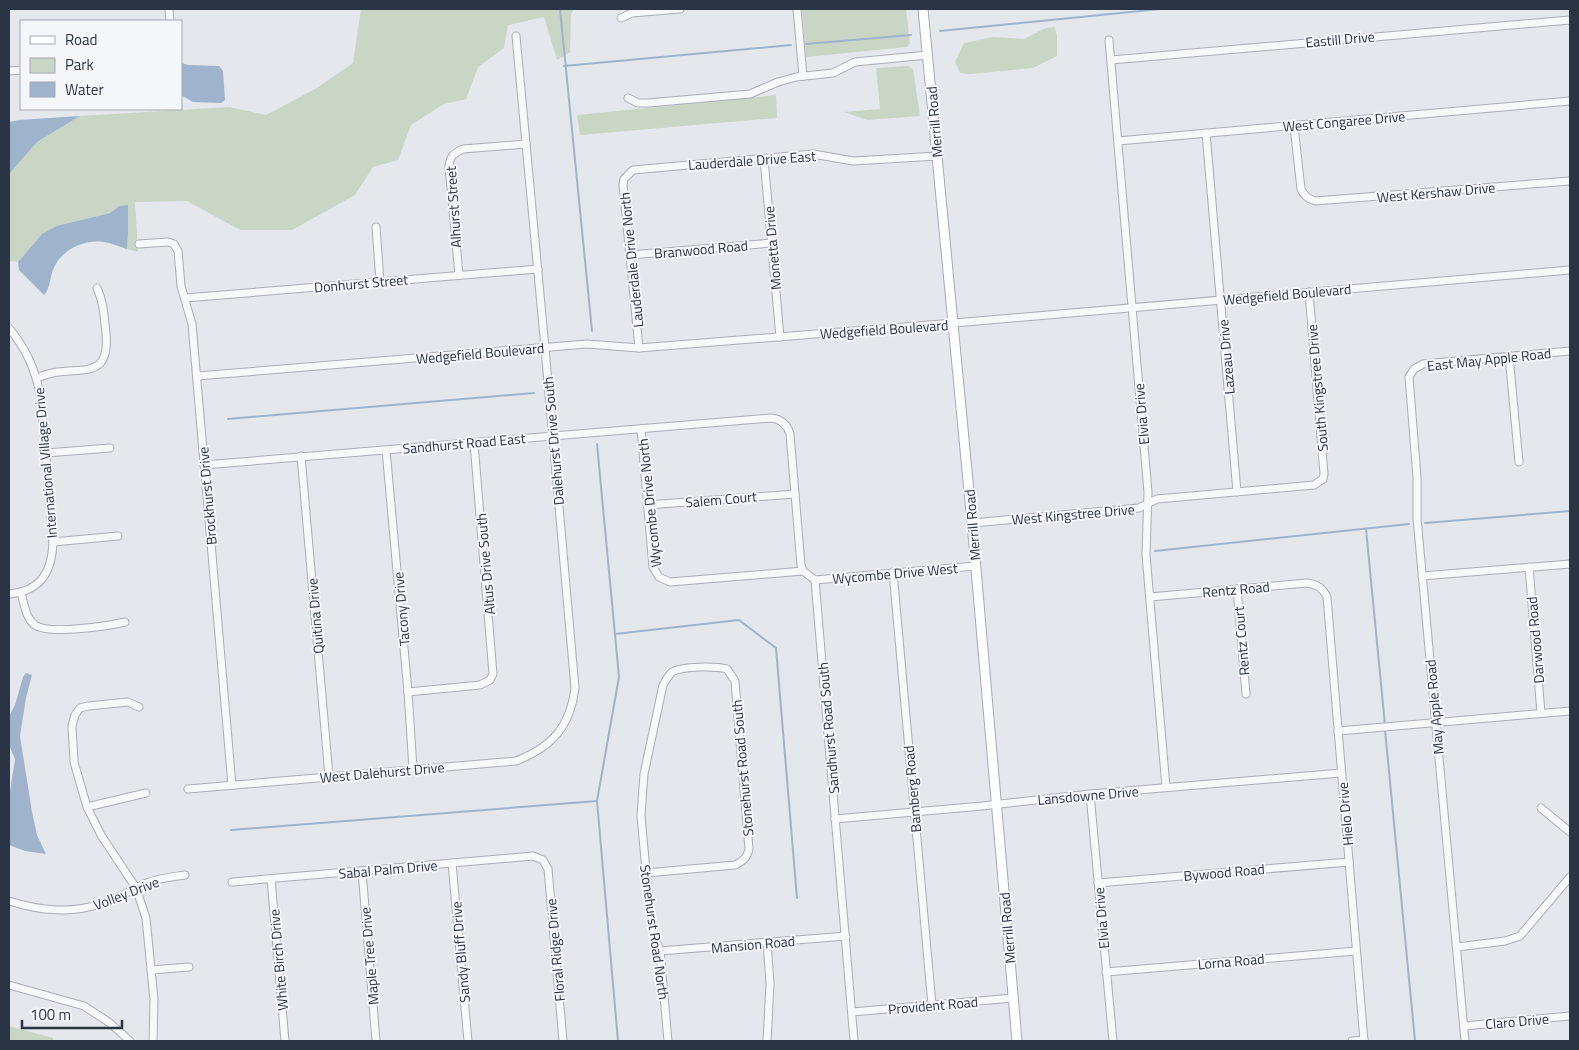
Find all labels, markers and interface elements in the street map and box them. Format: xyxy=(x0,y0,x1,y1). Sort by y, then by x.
legend xyxy=(20,20,182,110)
street label: Eastill Drive xyxy=(1305,26,1375,52)
text: Road xyxy=(65,28,97,51)
text: Park xyxy=(65,53,94,76)
text: Water xyxy=(65,78,104,101)
street label: Merrill Road xyxy=(920,86,948,158)
street label: West Congaree Drive xyxy=(1282,105,1406,137)
street label: Lauderdale Drive East xyxy=(687,145,817,175)
street label: Alhurst Street xyxy=(440,165,466,249)
street label: West Kershaw Drive xyxy=(1376,176,1496,208)
street label: Lauderdale Drive North xyxy=(613,191,649,329)
street label: Monetta Drive xyxy=(758,205,786,291)
street label: Branwood Road xyxy=(653,234,749,264)
street label: Donhurst Street xyxy=(313,268,409,298)
street label: Wedgefield Boulevard xyxy=(1222,278,1352,310)
street label: Wedgefield Boulevard xyxy=(819,314,949,344)
street label: Lazeau Drive xyxy=(1212,319,1240,395)
street label: South Kingstree Drive xyxy=(1301,324,1333,452)
street label: Wedgefield Boulevard xyxy=(415,337,545,369)
street label: East May Apple Road xyxy=(1426,342,1552,376)
street label: Dalehurst Drive South xyxy=(537,376,569,506)
street label: Elvia Drive xyxy=(1128,382,1154,446)
street label: International Village Drive xyxy=(28,387,62,539)
street label: Sandhurst Road East xyxy=(402,427,526,459)
street label: Wycombe Drive North xyxy=(632,438,666,568)
street label: Brockhurst Drive xyxy=(192,446,222,546)
street label: Salem Court xyxy=(684,485,758,513)
street label: Merrill Road xyxy=(958,489,986,561)
street label: West Kingstree Drive xyxy=(1011,498,1135,530)
street label: Altus Drive South xyxy=(470,512,500,616)
street label: Wycombe Drive West xyxy=(831,557,959,589)
street label: Tacony Drive xyxy=(387,571,415,647)
street label: Rentz Road xyxy=(1201,576,1271,602)
street label: Quitina Drive xyxy=(301,577,329,655)
street label: Darwood Road xyxy=(1521,596,1549,684)
street label: Rentz Court xyxy=(1228,605,1254,677)
street label: May Apple Road xyxy=(1419,659,1449,755)
street label: Sandhurst Road South xyxy=(812,661,844,795)
street label: Stonehurst Road South xyxy=(726,699,758,837)
street label: Bamberg Road xyxy=(898,745,926,833)
street label: West Dalehurst Drive xyxy=(319,756,445,788)
street label: Lansdowne Drive xyxy=(1037,780,1139,810)
street label: Hielo Drive xyxy=(1332,781,1358,847)
street label: Sabal Palm Drive xyxy=(338,854,438,884)
street label: Bywood Road xyxy=(1182,858,1266,886)
street label: Stonehurst Road North xyxy=(635,863,675,1001)
street label: Volley Drive xyxy=(90,871,162,915)
street label: Elvia Drive xyxy=(1088,886,1114,950)
street label: Merrill Road xyxy=(993,892,1021,964)
street label: Floral Ridge Drive xyxy=(540,898,570,1002)
street label: Sandy Bluff Drive xyxy=(445,900,475,1004)
street label: Maple Tree Drive xyxy=(354,906,384,1006)
street label: White Birch Drive xyxy=(263,908,293,1012)
street label: Mansion Road xyxy=(710,930,796,958)
street label: Lorna Road xyxy=(1197,948,1265,974)
street label: Provident Road xyxy=(887,991,979,1019)
scale bar xyxy=(22,998,122,1030)
text: 100 m xyxy=(30,1003,71,1026)
street label: Claro Drive xyxy=(1484,1008,1550,1034)

